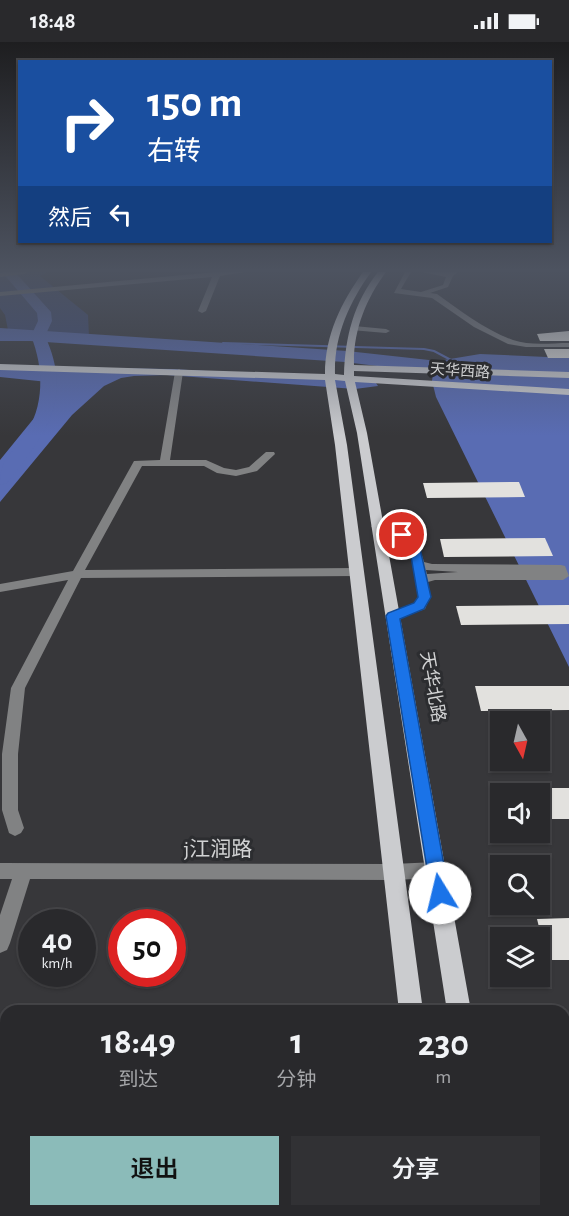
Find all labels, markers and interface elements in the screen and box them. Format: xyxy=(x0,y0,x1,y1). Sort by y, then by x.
text: 18:48 xyxy=(30,10,76,32)
text: 150 m xyxy=(147,82,242,124)
icon: right xyxy=(48,84,126,162)
text: 右转 xyxy=(147,138,201,165)
icon: left xyxy=(104,198,137,231)
text: 然后 xyxy=(48,207,92,229)
street label: 天华西路 xyxy=(430,359,491,381)
pin xyxy=(376,509,427,560)
icon: arrive xyxy=(385,518,418,551)
street label: 天华北路 xyxy=(417,650,449,724)
north arrow xyxy=(490,711,550,771)
map controls xyxy=(490,711,550,987)
button: sound xyxy=(490,783,550,843)
street label: j江润路 xyxy=(184,838,252,860)
button: search xyxy=(490,855,550,915)
position arrow xyxy=(408,861,472,925)
speed limit sign: 50 xyxy=(108,909,186,987)
text: 40 xyxy=(42,926,72,956)
button: layers xyxy=(490,927,550,987)
text: km/h xyxy=(42,956,72,971)
text: 18:49 xyxy=(101,1024,176,1060)
text: 1 xyxy=(290,1024,303,1060)
text: 230 xyxy=(418,1026,469,1062)
text: m xyxy=(435,1067,451,1087)
text: 到达 xyxy=(118,1070,158,1090)
text: 分钟 xyxy=(277,1070,317,1090)
button: 退出 xyxy=(30,1136,279,1205)
button: 分享 xyxy=(291,1136,540,1205)

